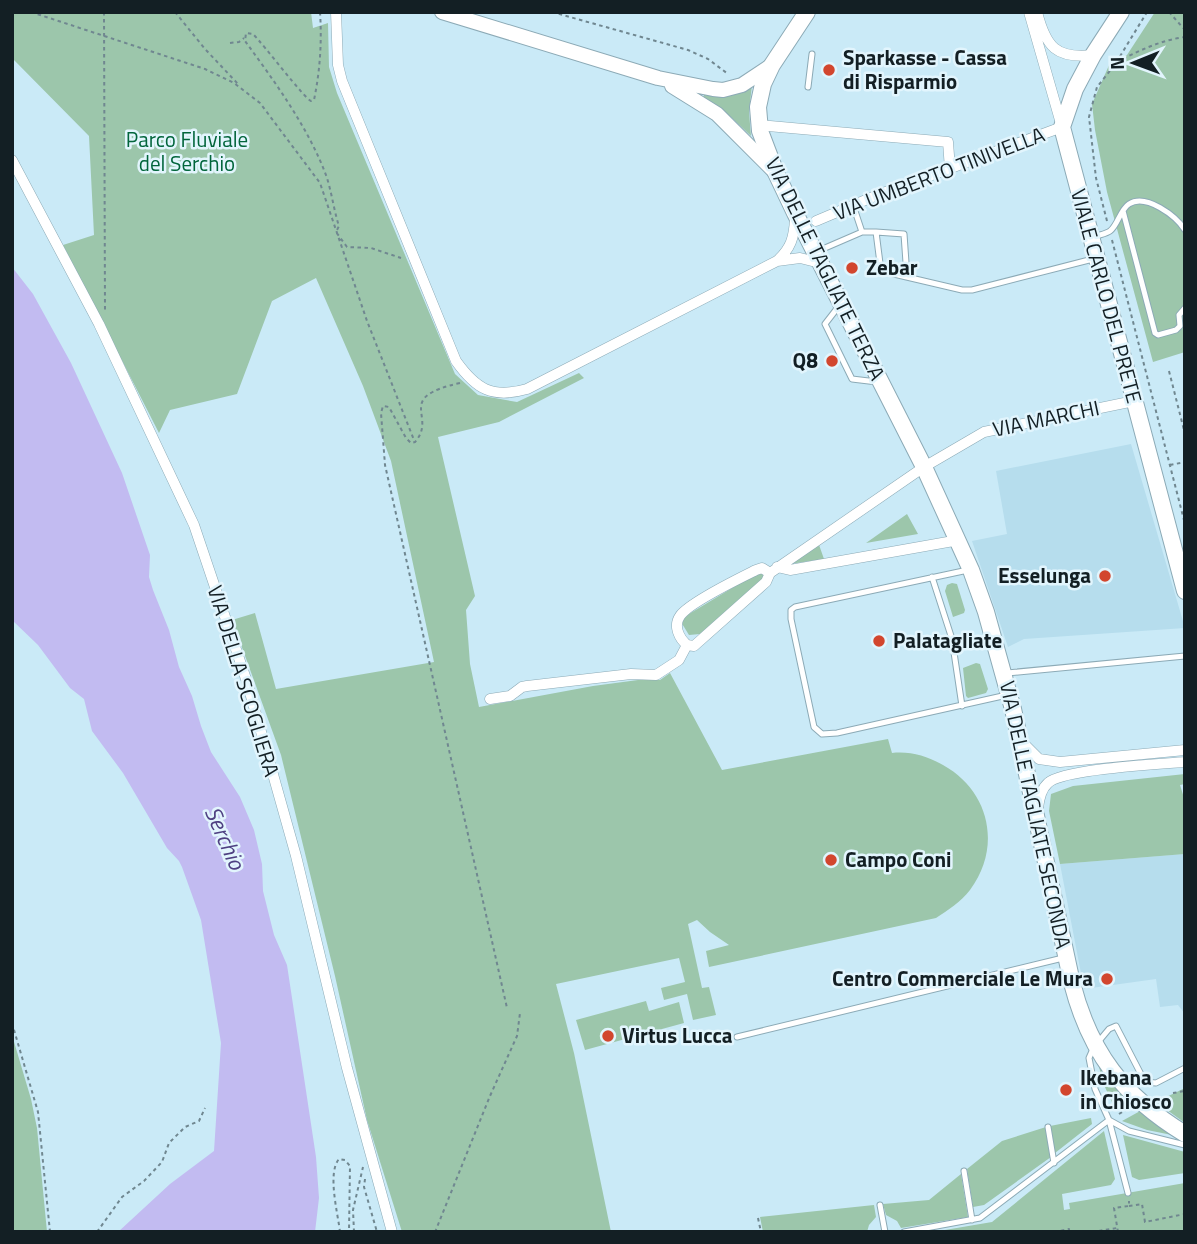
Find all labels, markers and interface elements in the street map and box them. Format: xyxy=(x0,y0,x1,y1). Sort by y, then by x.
north arrow xyxy=(1099,28,1169,98)
place label: Sparkasse - Cassa di Risparmio xyxy=(843,41,1007,97)
text: N xyxy=(1102,56,1131,70)
marker: Sparkasse - Cassa di Risparmio xyxy=(821,62,837,78)
street label: VIA UMBERTO TINIVELLA xyxy=(828,118,1049,228)
park label: Parco Fluviale del Serchio xyxy=(126,123,248,179)
street label: VIA DELLE TAGLIATE TERZA xyxy=(758,152,894,386)
street label: VIALE CARLO DEL PRETE xyxy=(1063,185,1151,406)
place label: Zebar xyxy=(866,251,918,283)
marker: Zebar xyxy=(844,260,860,276)
place label: Q8 xyxy=(793,344,818,376)
marker: Q8 xyxy=(824,353,840,369)
street label: VIA MARCHI xyxy=(989,391,1102,445)
place label: Esselunga xyxy=(998,559,1091,591)
marker: Esselunga xyxy=(1097,568,1113,584)
street label: VIA DELLA SCOGLIERA xyxy=(200,581,288,781)
place label: Palatagliate xyxy=(893,624,1002,656)
marker: Palatagliate xyxy=(871,633,887,649)
street label: VIA DELLE TAGLIATE SECONDA xyxy=(992,678,1080,952)
water label: Serchio xyxy=(196,801,255,876)
place label: Campo Coni xyxy=(845,843,951,875)
marker: Campo Coni xyxy=(823,852,839,868)
place label: Centro Commerciale Le Mura xyxy=(832,962,1093,994)
marker: Centro Commerciale Le Mura xyxy=(1099,971,1115,987)
place label: Virtus Lucca xyxy=(622,1019,733,1051)
marker: Virtus Lucca xyxy=(600,1028,616,1044)
place label: Ikebana in Chiosco xyxy=(1080,1061,1172,1117)
marker: Ikebana in Chiosco xyxy=(1058,1082,1074,1098)

